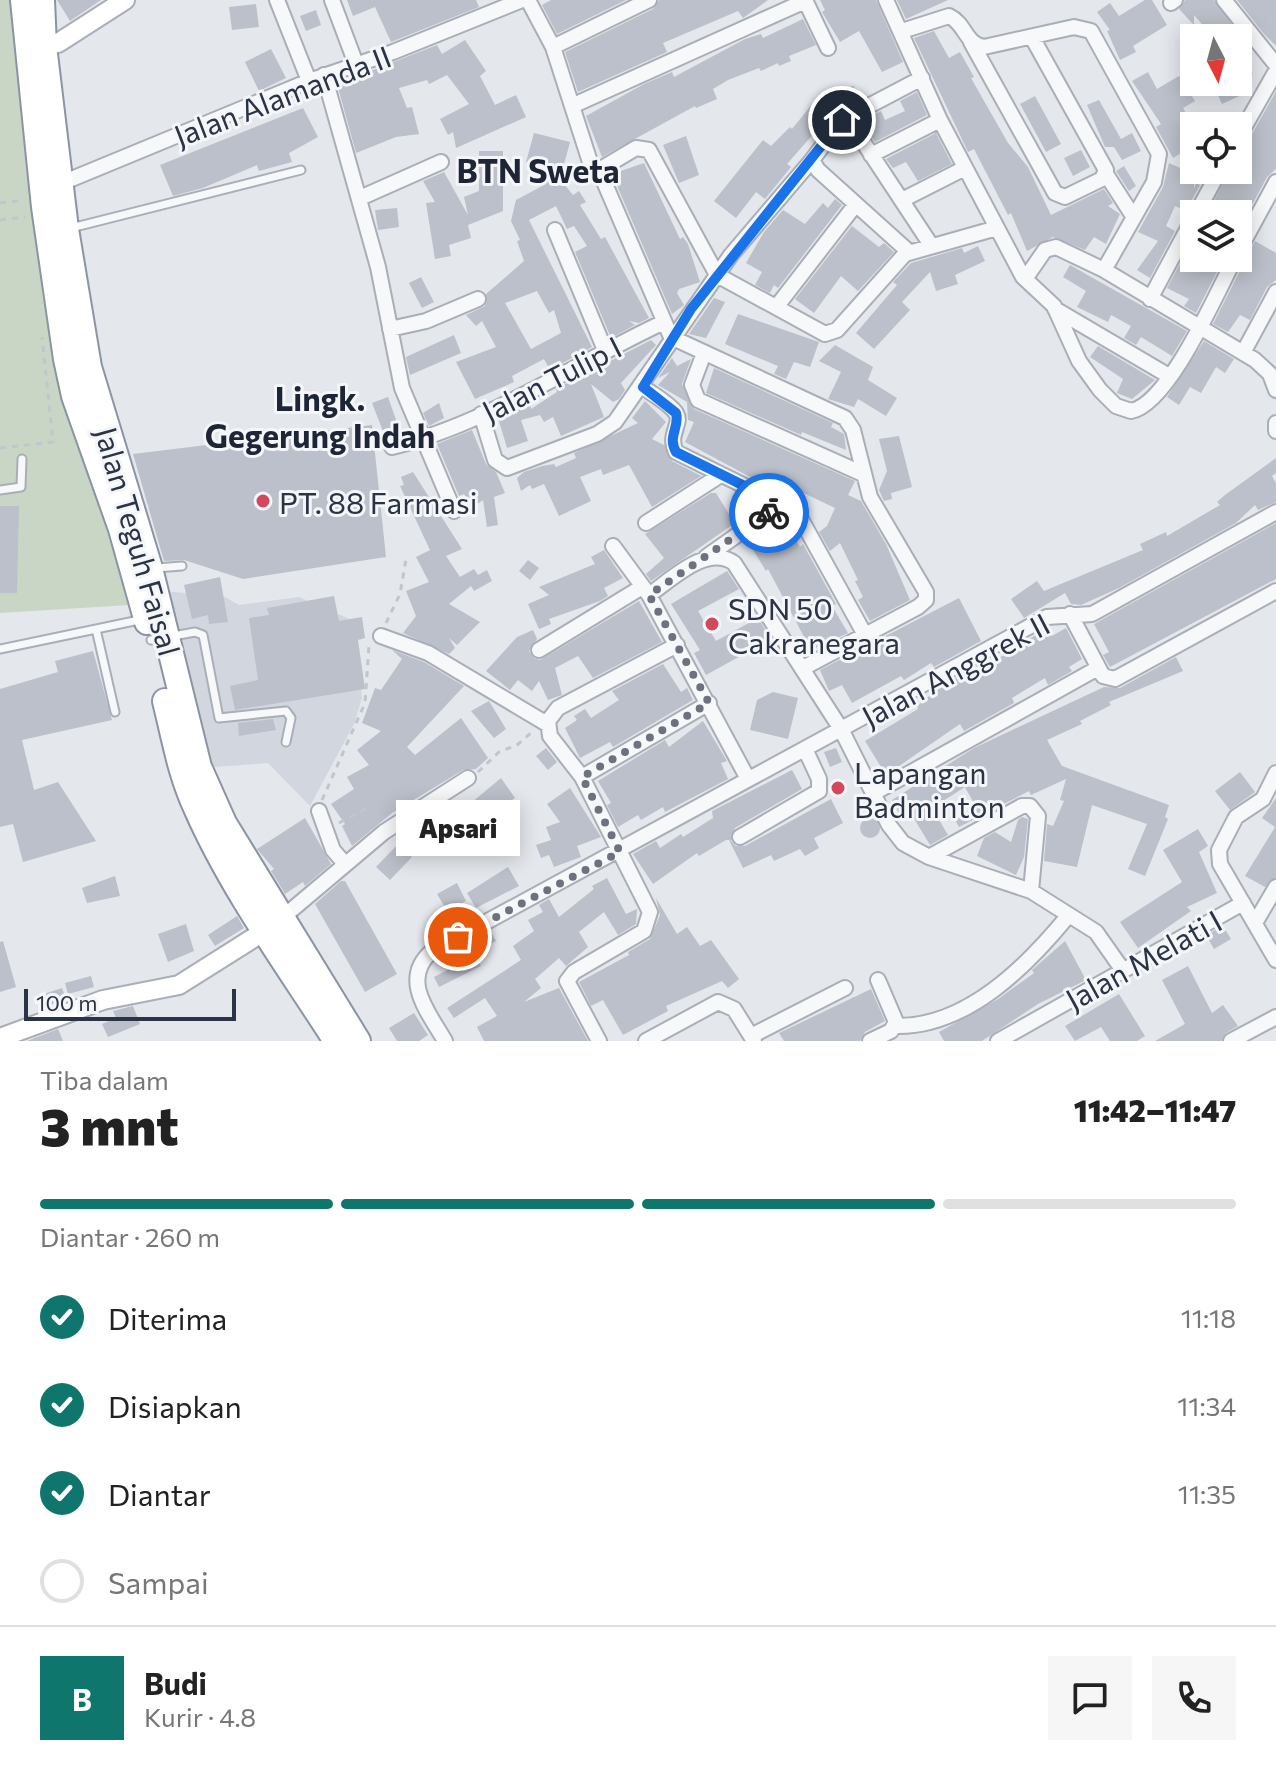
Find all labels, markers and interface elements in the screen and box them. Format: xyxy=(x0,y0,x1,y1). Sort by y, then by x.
north arrow xyxy=(1180,24,1252,96)
map controls xyxy=(1180,24,1252,272)
street label: Jalan Alamanda II xyxy=(168,37,396,153)
pin xyxy=(808,86,876,154)
icon: home xyxy=(820,98,864,142)
button: locate xyxy=(1180,112,1252,184)
district label: BTN Sweta xyxy=(456,150,620,190)
button: layers xyxy=(1180,200,1252,272)
street label: Jalan Tulip I xyxy=(475,327,627,429)
district label: Lingk. Gegerung Indah xyxy=(205,378,435,455)
street label: Jalan Teguh Faisal xyxy=(89,422,189,660)
courier xyxy=(729,473,809,553)
place label: PT. 88 Farmasi xyxy=(279,483,477,520)
icon: bike xyxy=(747,491,791,535)
marker: PT. 88 Farmasi xyxy=(254,492,272,510)
place label: SDN 50 Cakranegara xyxy=(728,589,900,660)
street label: Jalan Anggrek II xyxy=(855,604,1055,734)
marker: SDN 50 Cakranegara xyxy=(703,615,721,633)
place label: Lapangan Badminton xyxy=(854,753,1005,824)
marker: Lapangan Badminton xyxy=(829,779,847,797)
callout: Apsari xyxy=(396,801,520,857)
text: Apsari xyxy=(419,812,497,843)
street label: Jalan Melati I xyxy=(1059,901,1227,1017)
pin xyxy=(424,903,492,971)
icon: bag xyxy=(436,915,480,959)
scale bar xyxy=(24,985,236,1021)
text: 100 m xyxy=(36,989,98,1016)
text: Tiba dalam xyxy=(40,1064,169,1095)
text: 11:42–11:47 xyxy=(1074,1091,1236,1128)
text: 3 mnt xyxy=(40,1093,179,1157)
text: Diantar · 260 m xyxy=(40,1221,220,1252)
icon: check xyxy=(40,1295,84,1339)
text: Diterima xyxy=(108,1299,227,1336)
text: 11:18 xyxy=(1181,1302,1236,1333)
icon: check xyxy=(40,1383,84,1427)
text: Disiapkan xyxy=(108,1387,242,1424)
text: 11:34 xyxy=(1177,1390,1236,1421)
icon: check xyxy=(40,1471,84,1515)
text: Diantar xyxy=(108,1475,211,1512)
text: 11:35 xyxy=(1178,1478,1236,1509)
text: Sampai xyxy=(108,1563,209,1600)
button: chat xyxy=(1048,1656,1132,1740)
button: phone xyxy=(1152,1656,1236,1740)
text: Budi xyxy=(144,1664,207,1701)
text: B xyxy=(72,1680,92,1717)
text: Kurir · 4.8 xyxy=(144,1701,256,1732)

